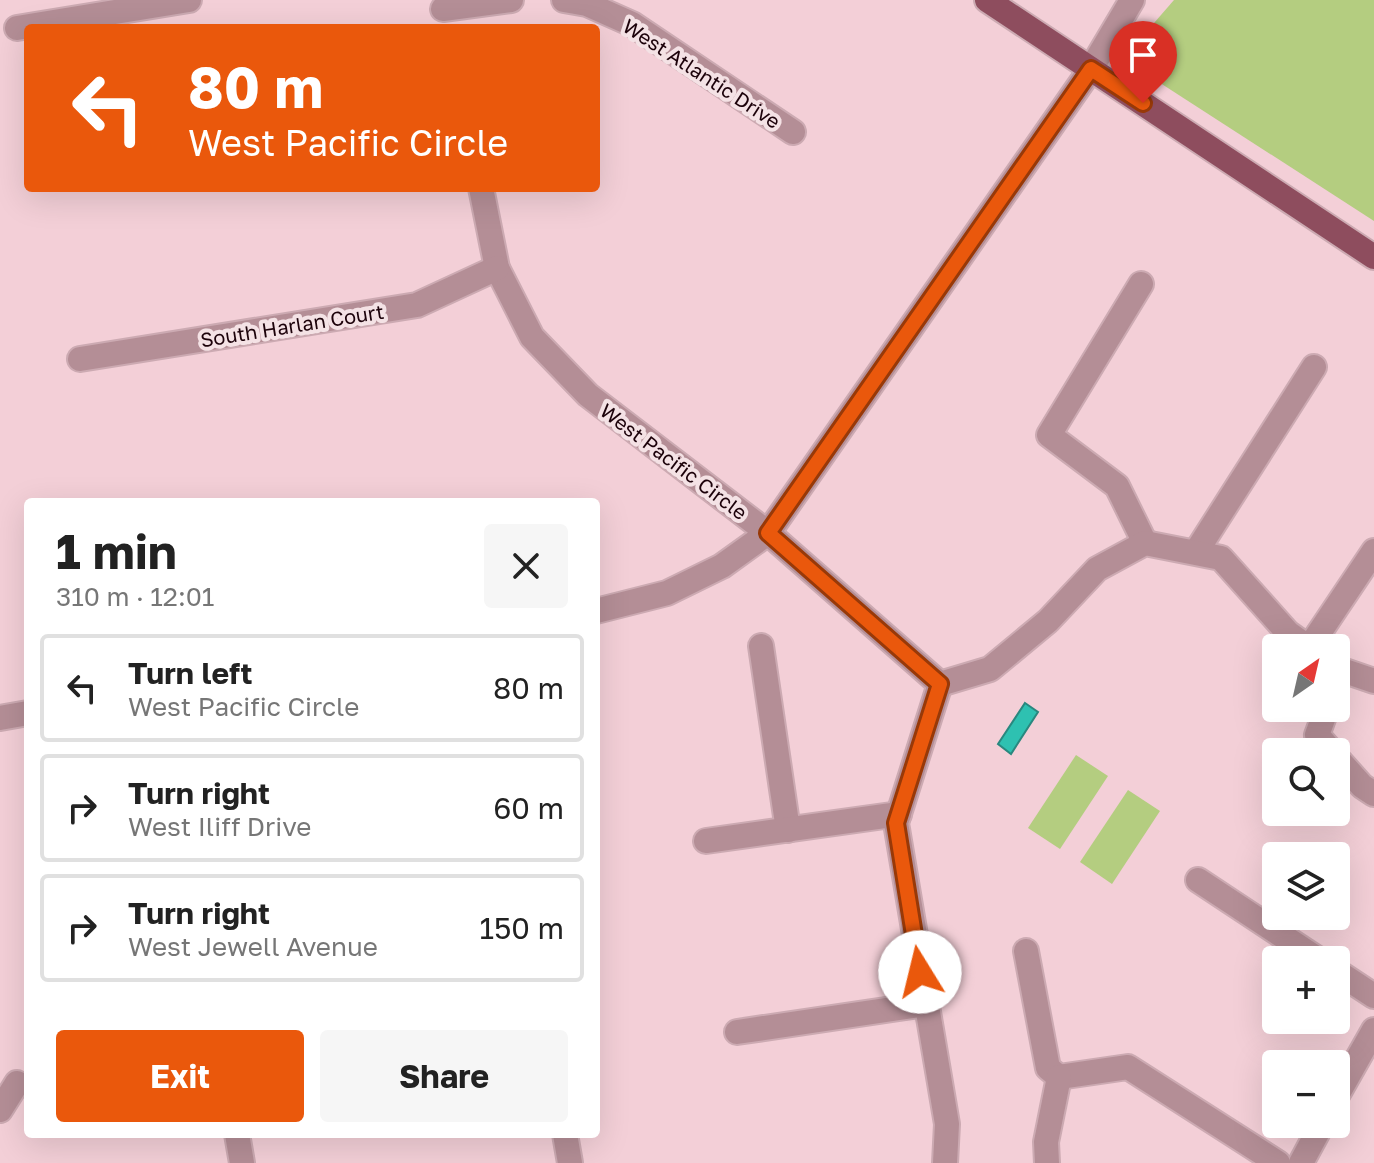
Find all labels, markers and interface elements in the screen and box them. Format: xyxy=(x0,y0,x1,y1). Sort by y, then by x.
street label: West Atlantic Drive xyxy=(619,13,785,133)
pin xyxy=(1109,21,1177,103)
icon: arrive xyxy=(1121,33,1165,77)
text: 80 m xyxy=(188,53,323,120)
icon: left xyxy=(56,56,160,160)
text: West Pacific Circle xyxy=(188,121,508,164)
street label: South Harlan Court xyxy=(199,299,385,351)
street label: West Pacific Circle xyxy=(596,398,752,524)
text: 1 min xyxy=(56,522,177,580)
button: close xyxy=(484,524,568,608)
text: 310 m · 12:01 xyxy=(56,581,214,612)
north arrow xyxy=(1262,634,1350,722)
map controls xyxy=(1262,634,1350,1138)
text: Turn left xyxy=(128,655,253,691)
icon: left xyxy=(60,666,104,710)
text: 80 m xyxy=(493,670,564,706)
text: West Pacific Circle xyxy=(128,691,359,722)
button: search xyxy=(1262,738,1350,826)
text: Turn right xyxy=(128,775,270,811)
icon: right xyxy=(60,786,104,830)
text: 60 m xyxy=(493,790,564,826)
text: West Iliff Drive xyxy=(128,811,311,842)
button: layers xyxy=(1262,842,1350,930)
text: Turn right xyxy=(128,895,270,931)
icon: right xyxy=(60,906,104,950)
text: 150 m xyxy=(479,910,564,946)
position arrow xyxy=(878,930,962,1014)
text: West Jewell Avenue xyxy=(128,931,378,962)
button: + xyxy=(1262,946,1350,1034)
button: Exit xyxy=(56,1030,304,1122)
button: Share xyxy=(320,1030,568,1122)
button: − xyxy=(1262,1050,1350,1138)

